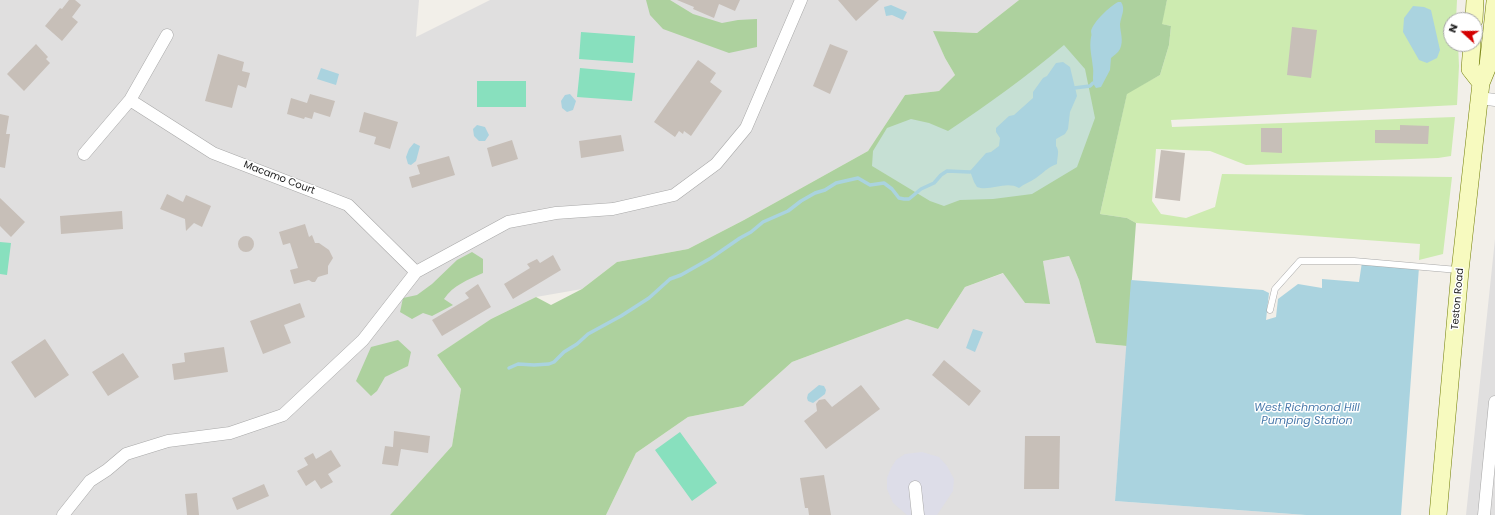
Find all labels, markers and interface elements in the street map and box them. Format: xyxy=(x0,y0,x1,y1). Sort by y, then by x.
north arrow xyxy=(1443,12,1483,52)
text: N xyxy=(1444,21,1462,35)
street label: Macamo Court xyxy=(242,159,316,197)
street label: Teston Road xyxy=(1449,268,1467,330)
water label: West Richmond Hill Pumping Station xyxy=(1254,401,1360,427)

